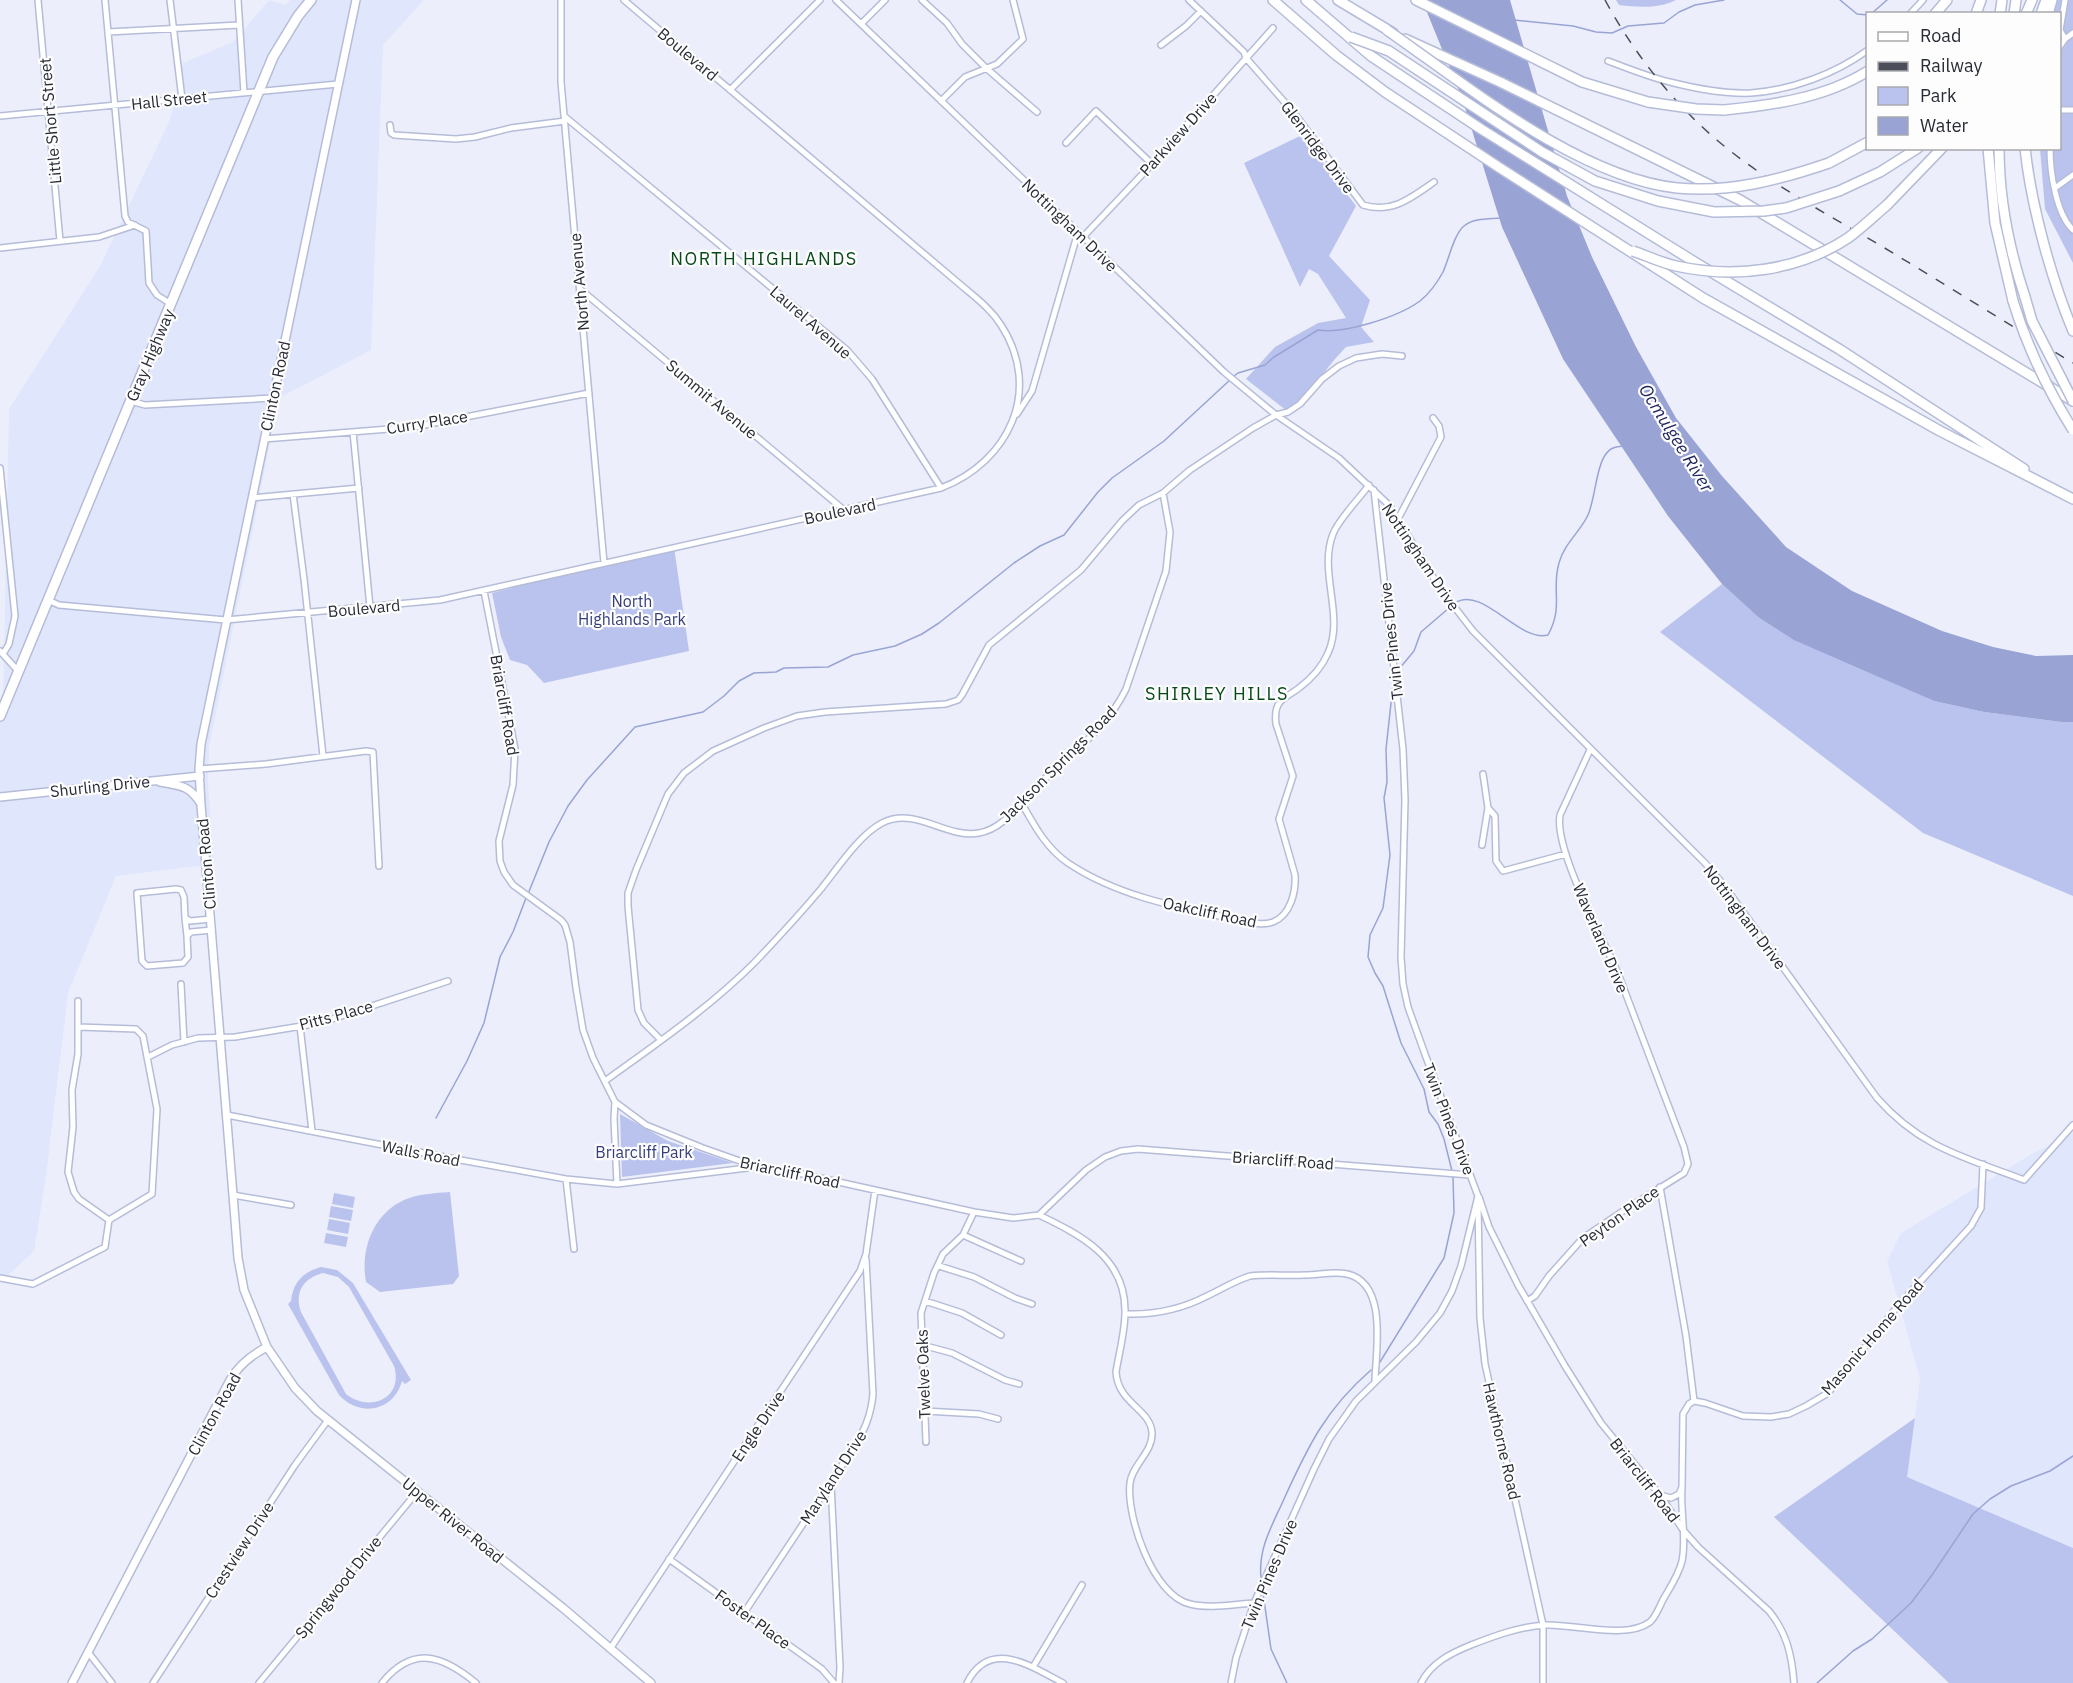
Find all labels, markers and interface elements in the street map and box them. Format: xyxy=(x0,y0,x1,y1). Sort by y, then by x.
legend xyxy=(1866,12,2061,150)
street label: Boulevard xyxy=(654,23,722,85)
text: Road xyxy=(1920,24,1961,47)
text: Railway xyxy=(1920,54,1982,77)
street label: Little Short Street xyxy=(35,57,65,185)
text: Park xyxy=(1920,84,1957,107)
street label: Hall Street xyxy=(130,86,208,114)
street label: Parkview Drive xyxy=(1135,88,1221,180)
street label: Glenridge Drive xyxy=(1277,97,1359,197)
text: Water xyxy=(1920,114,1969,137)
street label: Nottingham Drive xyxy=(1018,174,1122,276)
street label: North Avenue xyxy=(565,232,593,332)
district label: NORTH HIGHLANDS xyxy=(670,247,858,270)
street label: Laurel Avenue xyxy=(766,281,856,363)
street label: Gray Highway xyxy=(122,306,178,404)
street label: Clinton Road xyxy=(256,339,294,433)
street label: Summit Avenue xyxy=(662,355,762,443)
water label: Ocmulgee River xyxy=(1634,379,1719,496)
street label: Curry Place xyxy=(385,406,469,438)
street label: Boulevard xyxy=(802,494,878,528)
street label: Nottingham Drive xyxy=(1378,499,1464,615)
street label: Twin Pines Drive xyxy=(1375,581,1407,701)
park label: North Highlands Park xyxy=(578,591,687,629)
street label: Boulevard xyxy=(327,595,401,621)
street label: Briarcliff Road xyxy=(486,653,524,757)
district label: SHIRLEY HILLS xyxy=(1145,682,1289,705)
street label: Jackson Springs Road xyxy=(995,701,1121,827)
street label: Shurling Drive xyxy=(49,771,151,801)
street label: Clinton Road xyxy=(192,818,220,910)
street label: Nottingham Drive xyxy=(1699,861,1791,973)
street label: Waverland Drive xyxy=(1569,880,1633,996)
street label: Oakcliff Road xyxy=(1161,892,1259,932)
street label: Pitts Place xyxy=(297,995,375,1034)
street label: Twin Pines Drive xyxy=(1419,1060,1480,1178)
street label: Walls Road xyxy=(380,1136,462,1170)
park label: Briarcliff Park xyxy=(595,1142,693,1162)
street label: Briarcliff Road xyxy=(1231,1146,1335,1174)
street label: Briarcliff Road xyxy=(738,1152,842,1192)
street label: Peyton Place xyxy=(1575,1181,1663,1251)
street label: Masonic Home Road xyxy=(1816,1275,1928,1399)
street label: Twelve Oaks xyxy=(911,1329,935,1419)
street label: Clinton Road xyxy=(183,1369,245,1459)
street label: Hawthorne Road xyxy=(1479,1380,1525,1502)
street label: Engle Drive xyxy=(727,1387,789,1465)
street label: Maryland Drive xyxy=(795,1426,871,1528)
street label: Briarcliff Road xyxy=(1606,1434,1684,1526)
street label: Upper River Road xyxy=(398,1473,508,1567)
street label: Crestview Drive xyxy=(200,1498,278,1602)
street label: Twin Pines Drive xyxy=(1237,1516,1301,1632)
street label: Springwood Drive xyxy=(290,1531,386,1642)
street label: Foster Place xyxy=(711,1585,795,1653)

